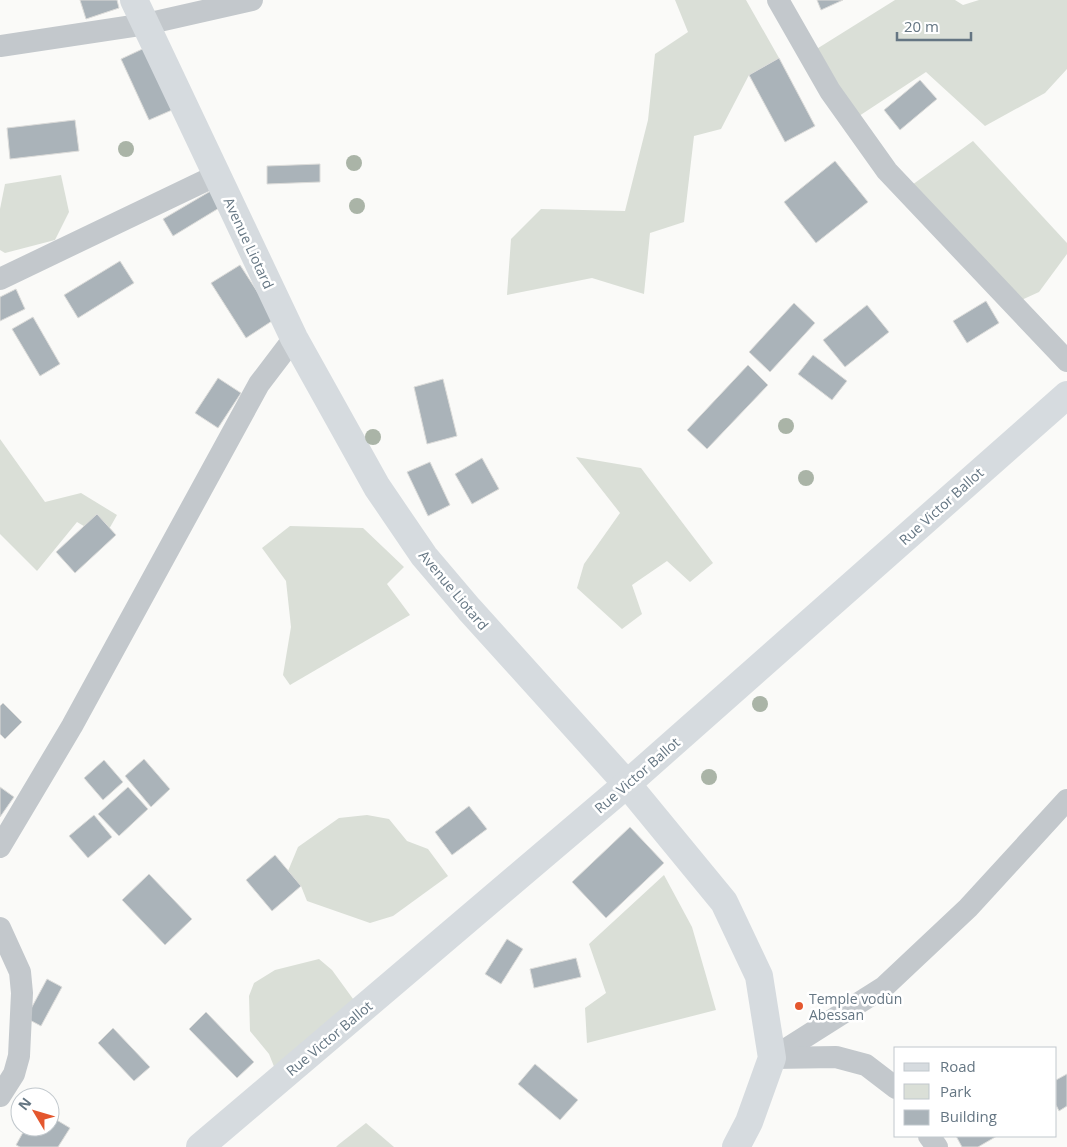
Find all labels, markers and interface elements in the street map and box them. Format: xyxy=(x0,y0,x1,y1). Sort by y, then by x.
scale bar xyxy=(897,10,971,42)
text: 20 m xyxy=(904,16,939,36)
street label: Avenue Liotard xyxy=(220,194,278,292)
street label: Rue Victor Ballot xyxy=(895,463,987,549)
street label: Avenue Liotard xyxy=(415,546,493,634)
street label: Rue Victor Ballot xyxy=(590,733,684,817)
place label: Temple vodùn Abessan xyxy=(809,989,902,1024)
street label: Rue Victor Ballot xyxy=(282,996,376,1080)
marker: Temple vodùn Abessan xyxy=(793,1000,805,1012)
legend xyxy=(894,1047,1057,1137)
text: Road xyxy=(940,1056,976,1076)
text: Park xyxy=(940,1081,971,1101)
north arrow xyxy=(10,1087,60,1137)
text: N xyxy=(13,1093,35,1114)
text: Building xyxy=(940,1106,997,1126)

